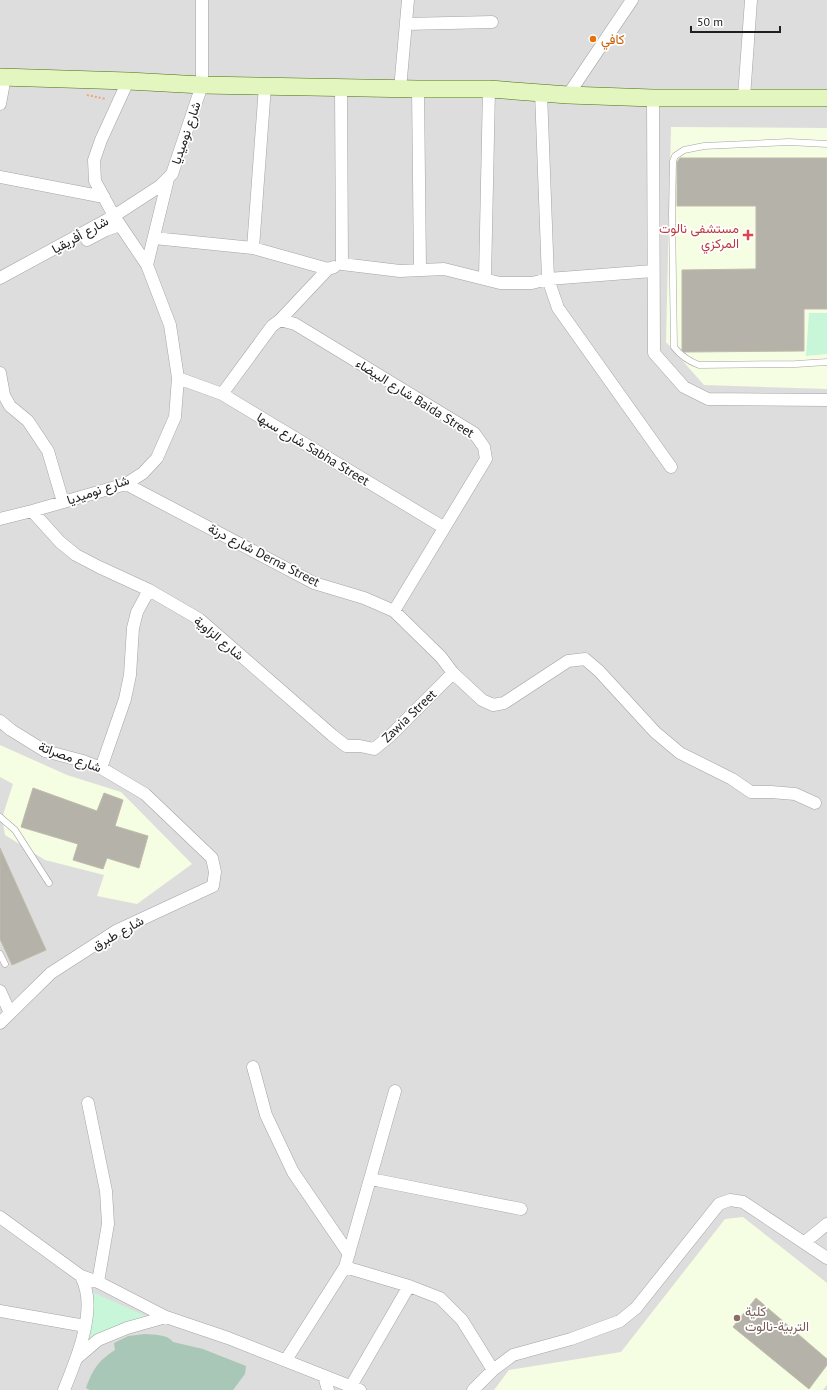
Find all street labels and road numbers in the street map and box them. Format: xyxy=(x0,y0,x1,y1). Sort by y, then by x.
street label: شارع نوميديا xyxy=(167,99,206,167)
street label: شارع أفريقيا xyxy=(49,212,112,258)
street label: شارع البيضاء Baida Street xyxy=(352,355,478,443)
street label: شارع سبها Sabha Street xyxy=(253,409,373,490)
street label: شارع نوميديا xyxy=(64,471,132,510)
street label: شارع درنة Derna Street xyxy=(205,519,323,592)
street label: شارع الزاوية xyxy=(190,612,247,665)
street label: Zawia Street xyxy=(378,685,440,746)
street label: شارع مصراتة xyxy=(36,738,104,777)
street label: شارع طبرق xyxy=(89,912,147,955)

